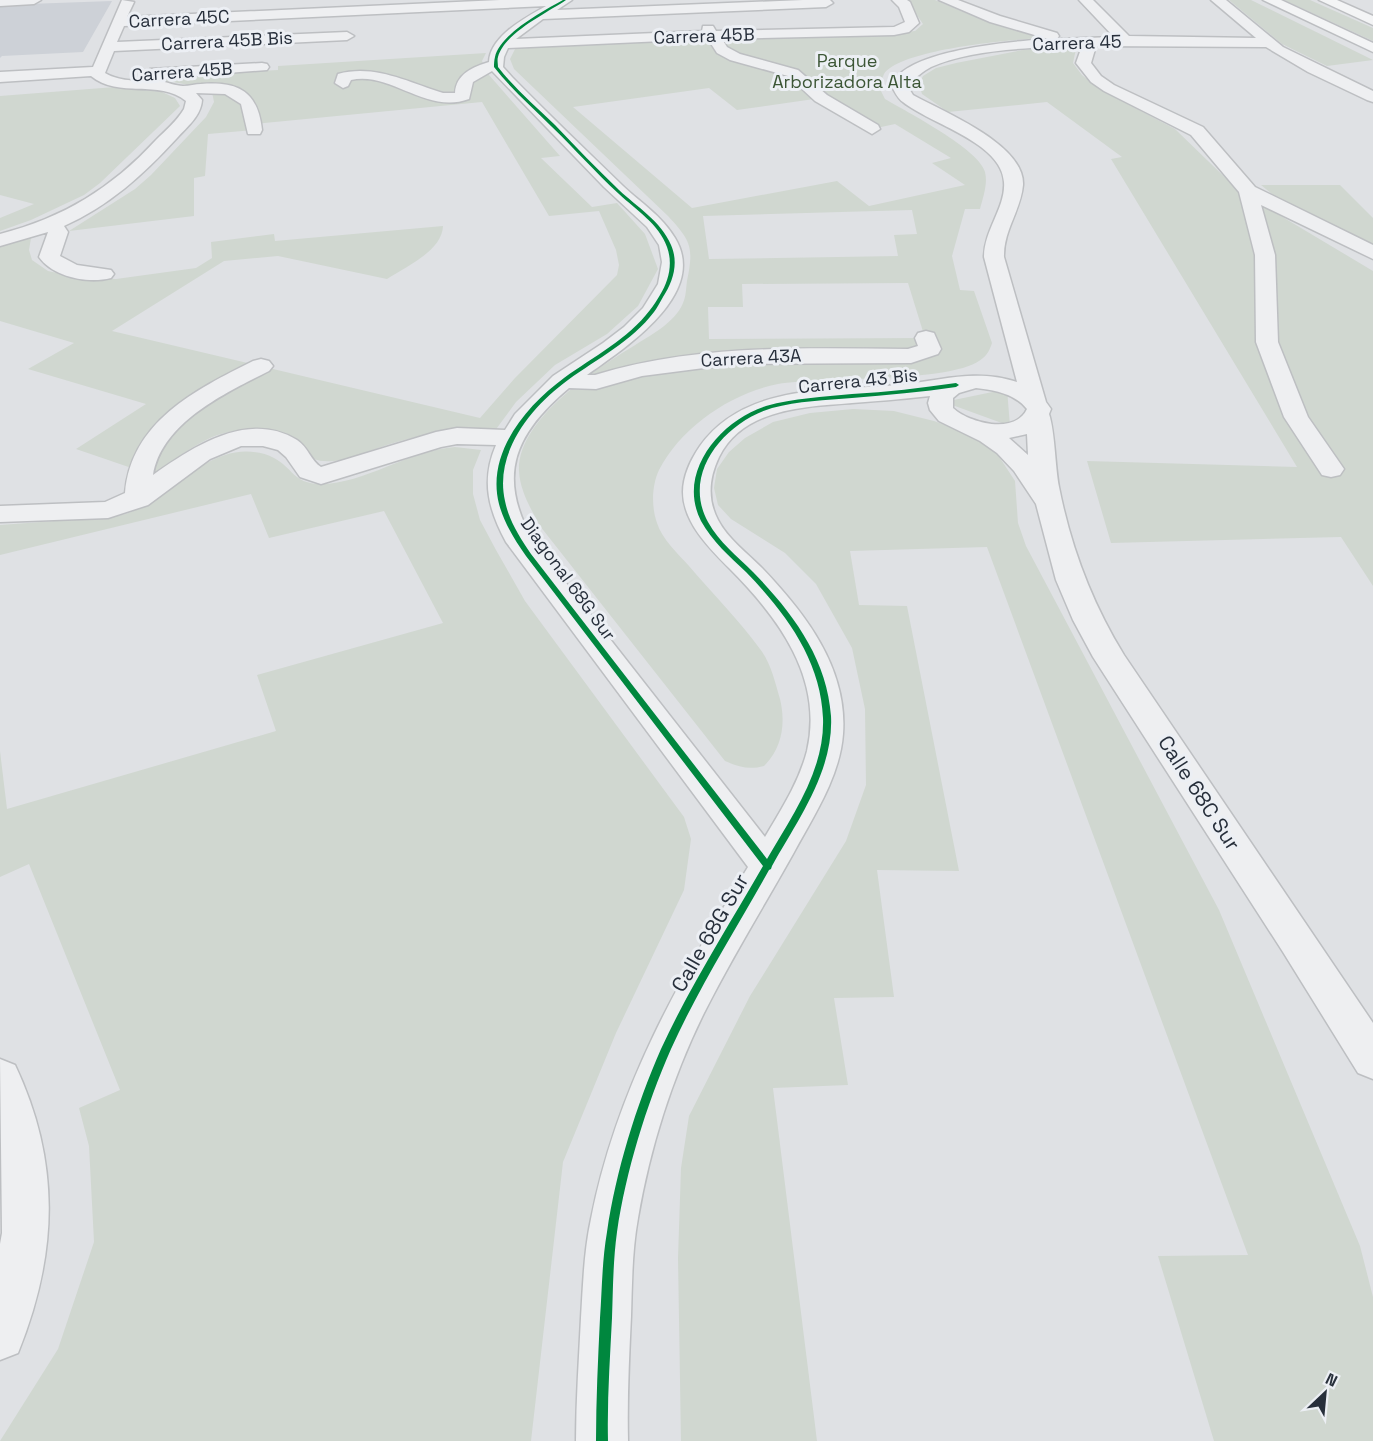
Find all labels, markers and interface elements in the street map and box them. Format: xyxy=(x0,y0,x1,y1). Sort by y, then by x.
street label: Carrera 45C xyxy=(128,4,230,33)
street label: Carrera 45B xyxy=(653,22,755,49)
street label: Carrera 45B Bis xyxy=(161,26,293,55)
street label: Carrera 45 xyxy=(1032,29,1122,56)
park label: Parque Arborizadora Alta xyxy=(772,49,922,93)
street label: Carrera 45B xyxy=(131,56,233,87)
street label: Carrera 43A xyxy=(700,343,802,372)
street label: Carrera 43 Bis xyxy=(797,363,919,398)
street label: Diagonal 68G Sur xyxy=(516,512,621,645)
street label: Calle 68C Sur xyxy=(1152,730,1247,856)
street label: Calle 68G Sur xyxy=(665,869,754,997)
north arrow xyxy=(1295,1363,1355,1423)
text: N xyxy=(1322,1368,1341,1392)

